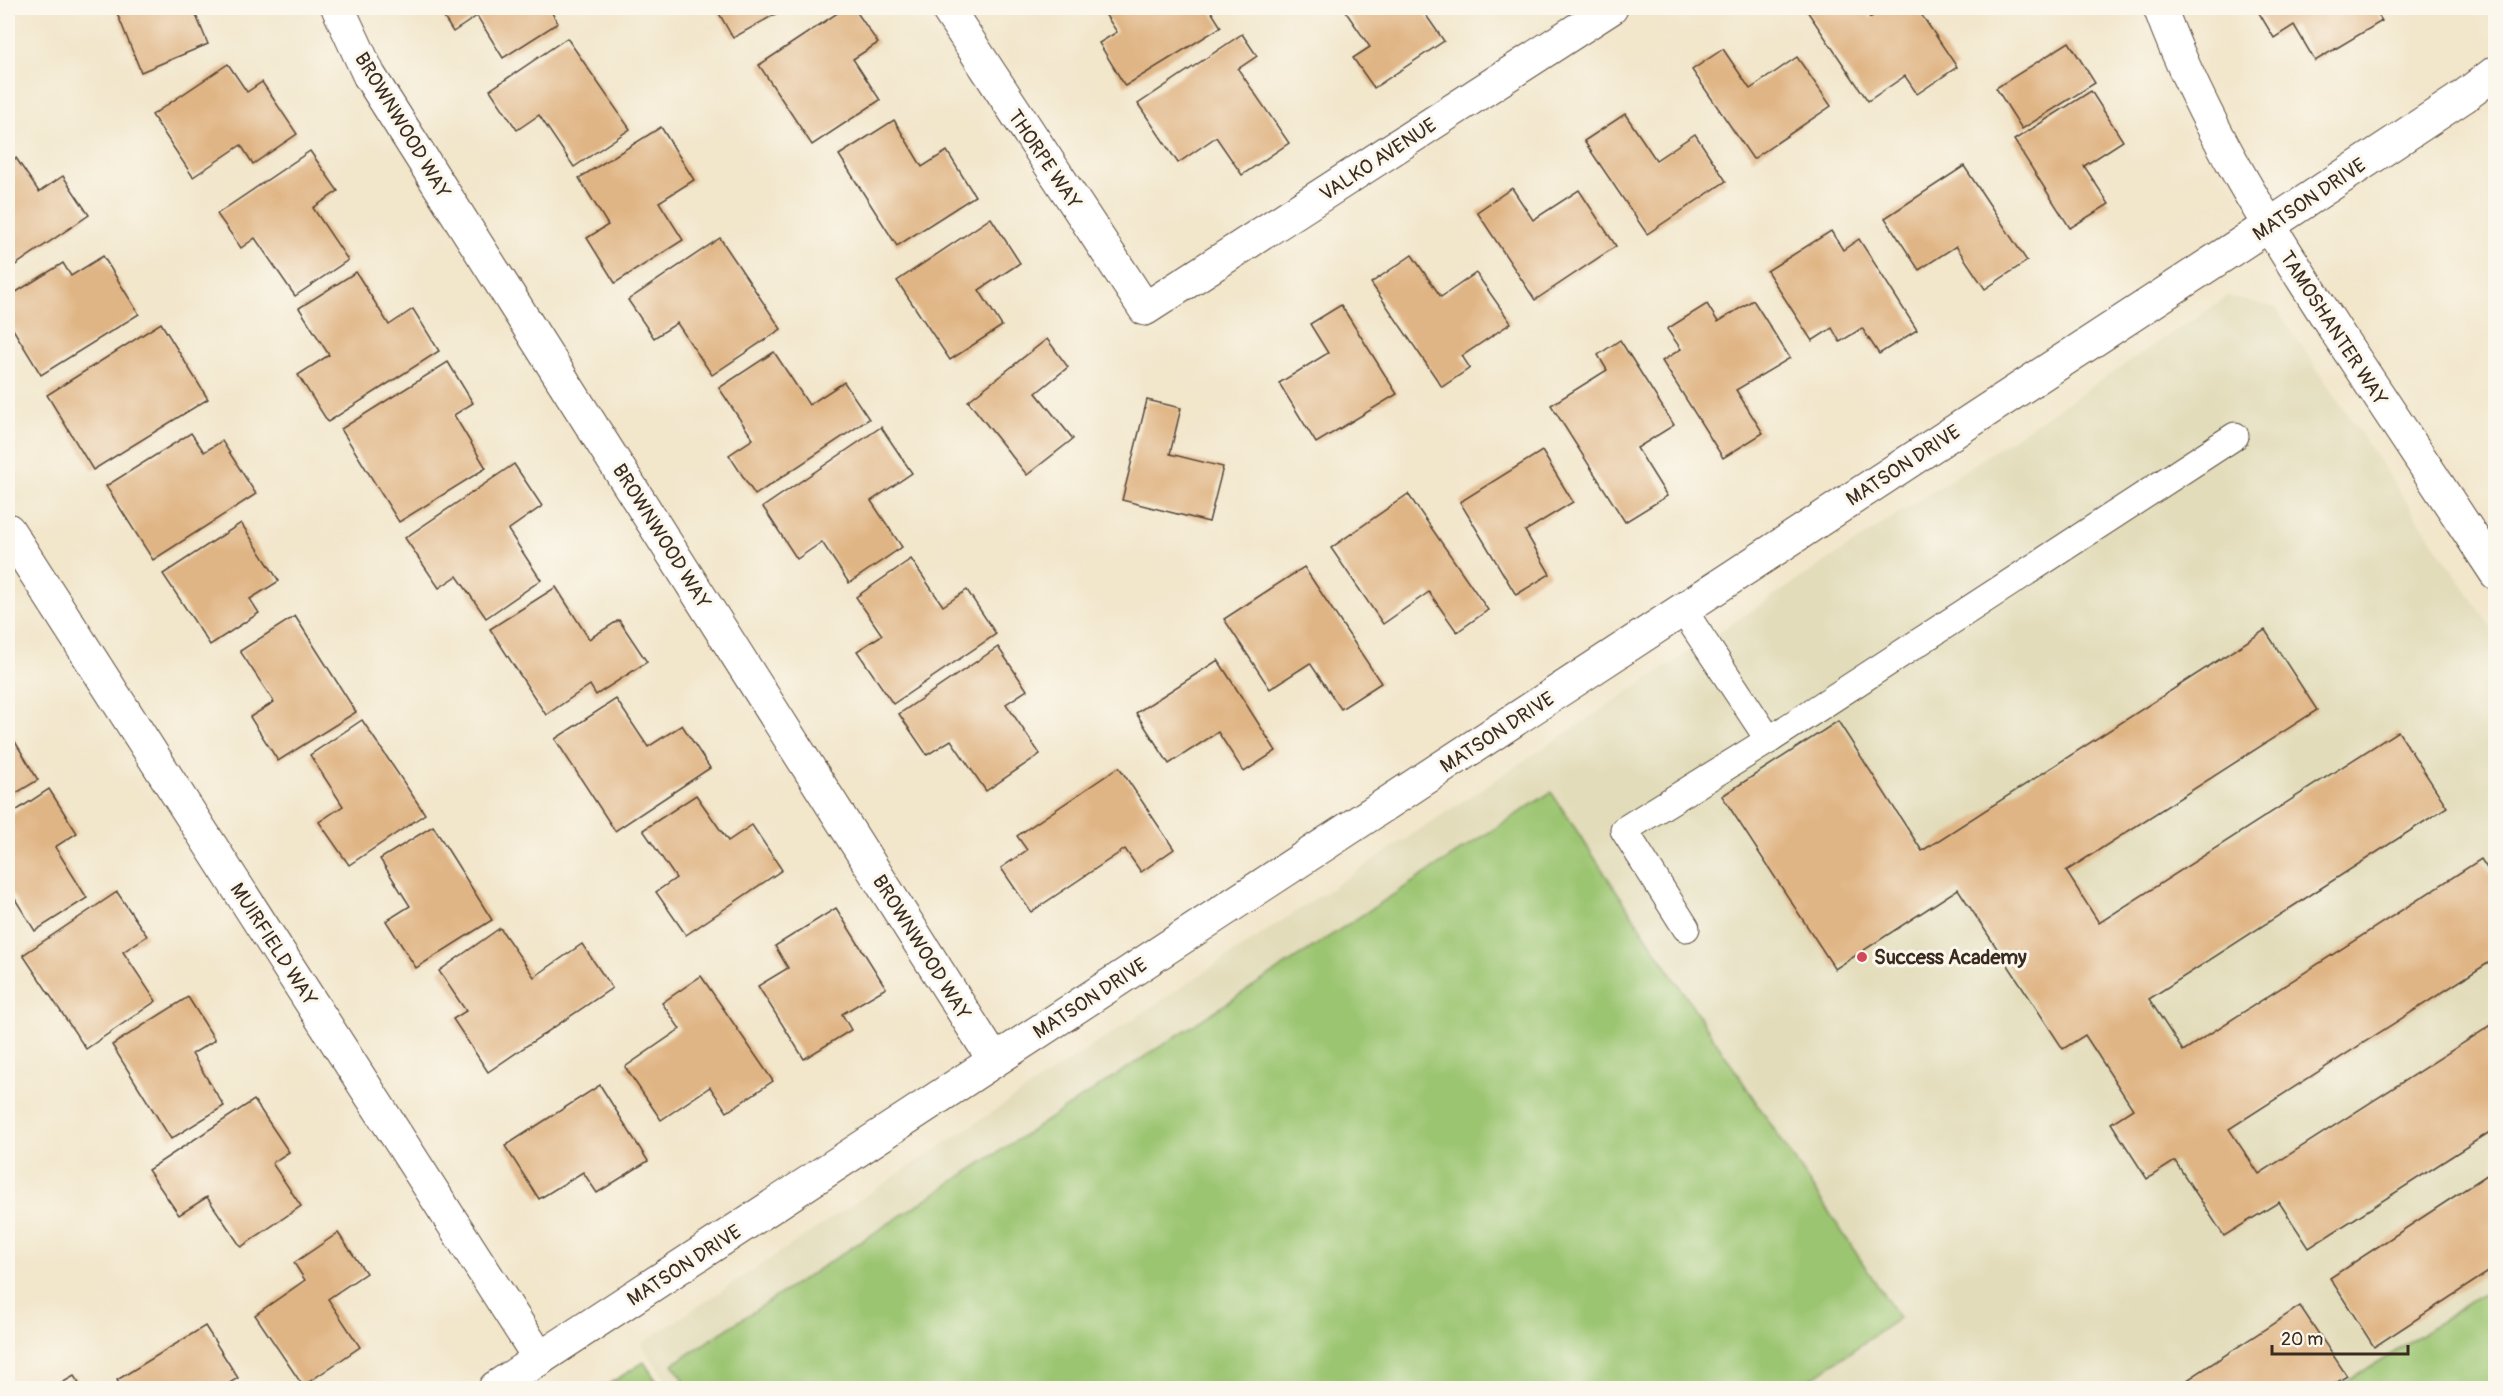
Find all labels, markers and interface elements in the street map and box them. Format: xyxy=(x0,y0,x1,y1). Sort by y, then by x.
street label: BROWNWOOD WAY xyxy=(349,48,456,203)
street label: THORPE WAY xyxy=(1002,105,1087,214)
street label: VALKO AVENUE xyxy=(1315,112,1441,206)
street label: MATSON DRIVE xyxy=(2248,152,2371,246)
street label: TAMOSHANTER WAY xyxy=(2274,246,2393,411)
street label: MATSON DRIVE xyxy=(1841,419,1965,512)
street label: BROWNWOOD WAY xyxy=(607,459,716,614)
street label: MATSON DRIVE xyxy=(1435,686,1559,779)
street label: BROWNWOOD WAY xyxy=(867,870,976,1025)
street label: MUIRFIELD WAY xyxy=(225,878,323,1011)
place label: Success Academy xyxy=(1874,945,2027,970)
marker: Success Academy xyxy=(1855,950,1869,964)
street label: MATSON DRIVE xyxy=(1028,952,1152,1045)
street label: MATSON DRIVE xyxy=(622,1219,746,1312)
scale bar xyxy=(2272,1318,2408,1356)
text: 20 m xyxy=(2281,1328,2323,1351)

